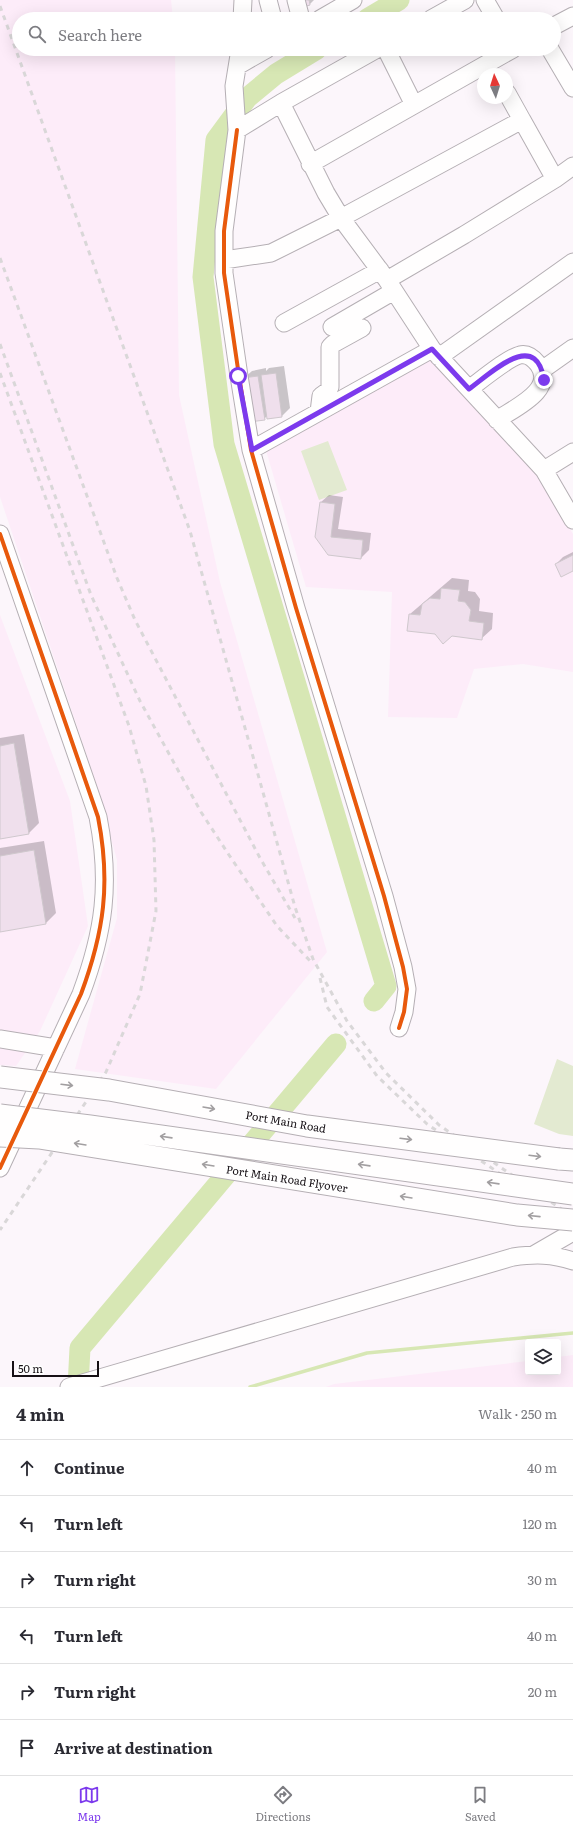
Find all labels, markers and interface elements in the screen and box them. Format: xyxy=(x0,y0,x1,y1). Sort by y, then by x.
search box xyxy=(12,12,561,56)
icon: search xyxy=(26,23,48,45)
text: Search here xyxy=(58,23,142,46)
north arrow xyxy=(477,68,513,104)
route start xyxy=(229,367,247,385)
route end xyxy=(535,371,553,389)
one-way arrow xyxy=(60,1081,73,1088)
one-way arrow xyxy=(202,1104,215,1112)
street label: Port Main Road xyxy=(245,1106,328,1136)
one-way arrow xyxy=(160,1133,173,1141)
one-way arrow xyxy=(399,1135,412,1143)
one-way arrow xyxy=(74,1140,87,1148)
one-way arrow xyxy=(528,1152,541,1160)
street label: Port Main Road Flyover xyxy=(225,1160,350,1196)
one-way arrow xyxy=(202,1161,215,1169)
one-way arrow xyxy=(358,1161,371,1169)
one-way arrow xyxy=(487,1179,500,1187)
one-way arrow xyxy=(400,1193,413,1201)
one-way arrow xyxy=(528,1213,541,1220)
map controls xyxy=(525,1339,561,1375)
button: layers xyxy=(525,1339,561,1375)
scale bar xyxy=(12,1359,99,1378)
text: 50 m xyxy=(18,1360,43,1376)
text: 4 min xyxy=(16,1401,65,1426)
text: Walk · 250 m xyxy=(478,1404,557,1423)
text: Continue xyxy=(54,1456,124,1479)
icon: ahead xyxy=(16,1457,38,1479)
text: 40 m xyxy=(527,1458,557,1477)
text: Turn left xyxy=(54,1512,123,1535)
icon: left xyxy=(16,1513,38,1535)
text: 120 m xyxy=(522,1514,557,1533)
text: Turn right xyxy=(54,1568,136,1591)
icon: right xyxy=(16,1569,38,1591)
text: 30 m xyxy=(527,1570,557,1589)
text: Turn left xyxy=(54,1624,123,1647)
icon: left xyxy=(16,1625,38,1647)
text: 40 m xyxy=(527,1626,557,1645)
text: Turn right xyxy=(54,1680,136,1703)
icon: right xyxy=(16,1681,38,1703)
text: 20 m xyxy=(528,1682,557,1701)
text: Arrive at destination xyxy=(54,1736,213,1759)
icon: arrive xyxy=(16,1737,38,1759)
tab: Map xyxy=(77,1784,101,1824)
tab: Directions xyxy=(255,1784,310,1824)
tab: Saved xyxy=(465,1784,496,1824)

